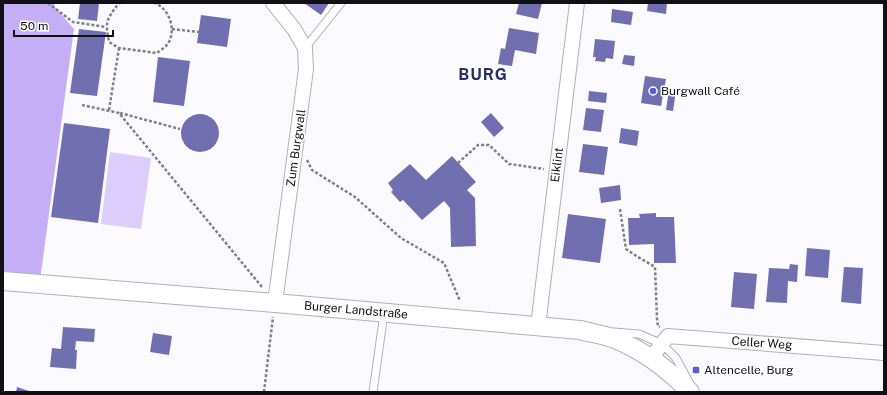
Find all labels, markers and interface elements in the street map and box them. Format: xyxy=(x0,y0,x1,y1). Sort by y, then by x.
scale bar xyxy=(14,12,113,38)
text: 50 m xyxy=(20,19,48,33)
district label: BURG xyxy=(458,65,508,84)
place label: Burgwall Café xyxy=(661,84,740,98)
marker: Burgwall Café xyxy=(648,86,658,96)
street label: Zum Burgwall xyxy=(284,108,308,188)
street label: Eiklint xyxy=(548,146,566,183)
street label: Burger Landstraße xyxy=(303,298,409,322)
street label: Celler Weg xyxy=(731,334,793,352)
place label: Altencelle, Burg xyxy=(704,363,794,377)
marker: Altencelle, Burg xyxy=(691,365,701,375)

